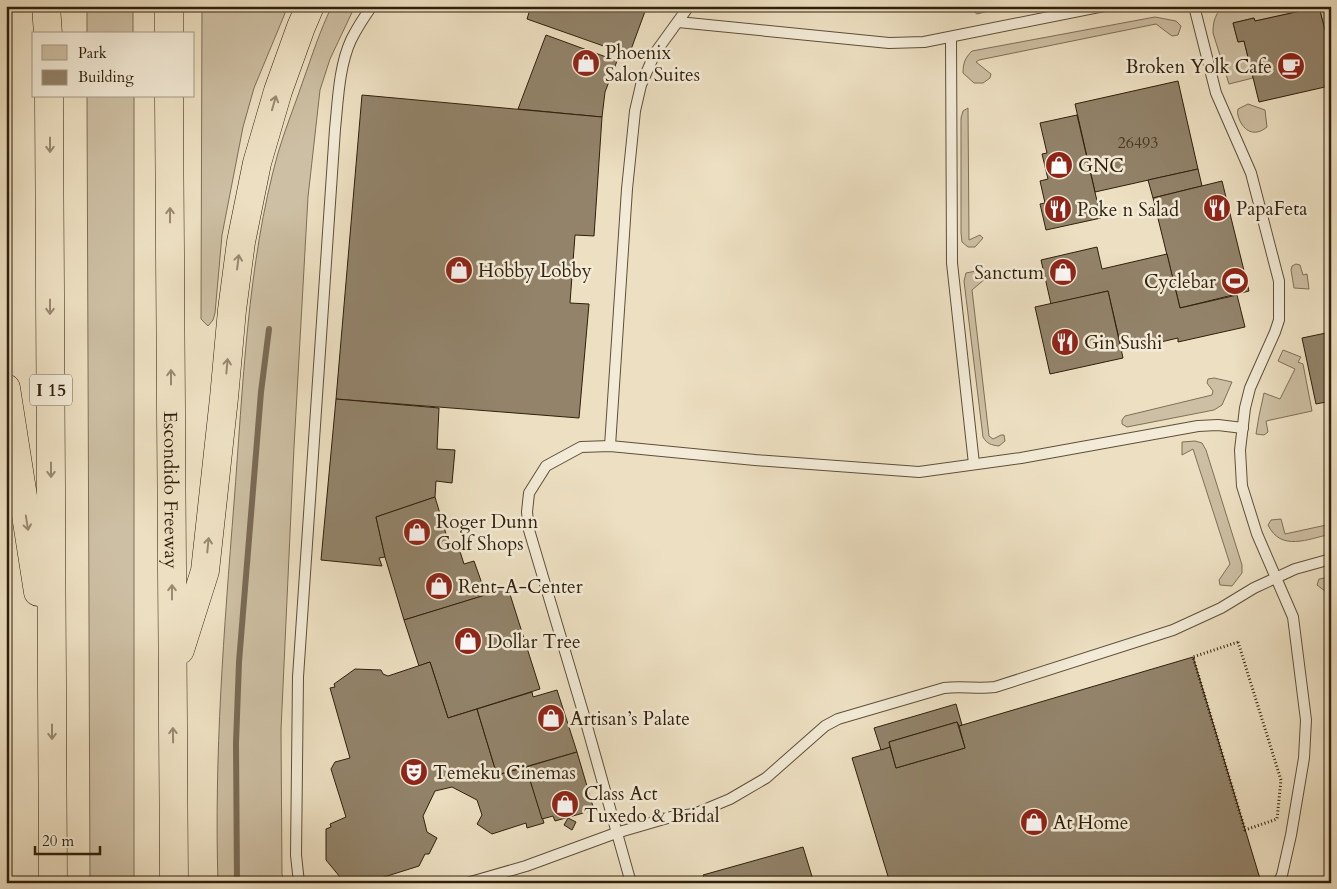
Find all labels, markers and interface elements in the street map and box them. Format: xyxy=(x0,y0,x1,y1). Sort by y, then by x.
legend xyxy=(32,32,195,98)
place label: Phoenix Salon Suites xyxy=(605,40,700,88)
text: Park xyxy=(78,43,107,63)
shop icon: Phoenix Salon Suites xyxy=(571,48,601,78)
cafe icon: Broken Yolk Cafe xyxy=(1276,51,1306,81)
place label: Broken Yolk Cafe xyxy=(1125,54,1272,80)
text: Building xyxy=(78,67,134,87)
one-way arrow xyxy=(270,96,280,112)
house number: 26493 xyxy=(1118,132,1158,154)
one-way arrow xyxy=(45,136,55,153)
shop icon: GNC xyxy=(1044,150,1074,180)
place label: GNC xyxy=(1078,153,1124,179)
restaurant icon: PapaFeta xyxy=(1202,193,1232,223)
restaurant icon: Poke n Salad xyxy=(1043,194,1073,224)
place label: PapaFeta xyxy=(1236,196,1307,222)
place label: Poke n Salad xyxy=(1077,197,1179,223)
one-way arrow xyxy=(165,207,175,223)
one-way arrow xyxy=(233,254,243,270)
shop icon: Hobby Lobby xyxy=(444,255,474,285)
shop icon: Sanctum xyxy=(1048,257,1078,287)
place label: Hobby Lobby xyxy=(478,258,592,284)
place label: Sanctum xyxy=(974,260,1045,286)
sports icon: Cyclebar xyxy=(1220,266,1250,296)
place label: Cyclebar xyxy=(1144,269,1216,295)
one-way arrow xyxy=(45,299,55,315)
restaurant icon: Gin Sushi xyxy=(1050,327,1080,357)
place label: Gin Sushi xyxy=(1084,330,1162,356)
one-way arrow xyxy=(222,358,232,374)
one-way arrow xyxy=(166,369,176,386)
road number: I 15 xyxy=(30,374,72,406)
street label: Escondido Freeway xyxy=(157,411,184,569)
one-way arrow xyxy=(46,462,56,478)
place label: Roger Dunn Golf Shops xyxy=(436,509,538,557)
one-way arrow xyxy=(22,515,32,531)
shop icon: Roger Dunn Golf Shops xyxy=(402,517,432,547)
one-way arrow xyxy=(203,537,213,553)
shop icon: Rent-A-Center xyxy=(424,571,454,601)
place label: Rent-A-Center xyxy=(458,574,583,600)
one-way arrow xyxy=(167,584,177,600)
shop icon: Dollar Tree xyxy=(453,626,483,656)
place label: Dollar Tree xyxy=(487,629,581,655)
shop icon: Artisan’s Palate xyxy=(536,703,566,733)
place label: Artisan’s Palate xyxy=(570,706,690,732)
one-way arrow xyxy=(47,723,57,739)
one-way arrow xyxy=(168,727,178,744)
theatre icon: Temeku Cinemas xyxy=(399,757,429,787)
place label: Temeku Cinemas xyxy=(433,760,576,786)
place label: Class Act Tuxedo & Bridal xyxy=(584,781,720,829)
shop icon: Class Act Tuxedo & Bridal xyxy=(550,789,580,819)
shop icon: At Home xyxy=(1019,807,1049,837)
place label: At Home xyxy=(1053,810,1128,836)
scale bar xyxy=(35,824,100,856)
text: 20 m xyxy=(42,831,74,851)

